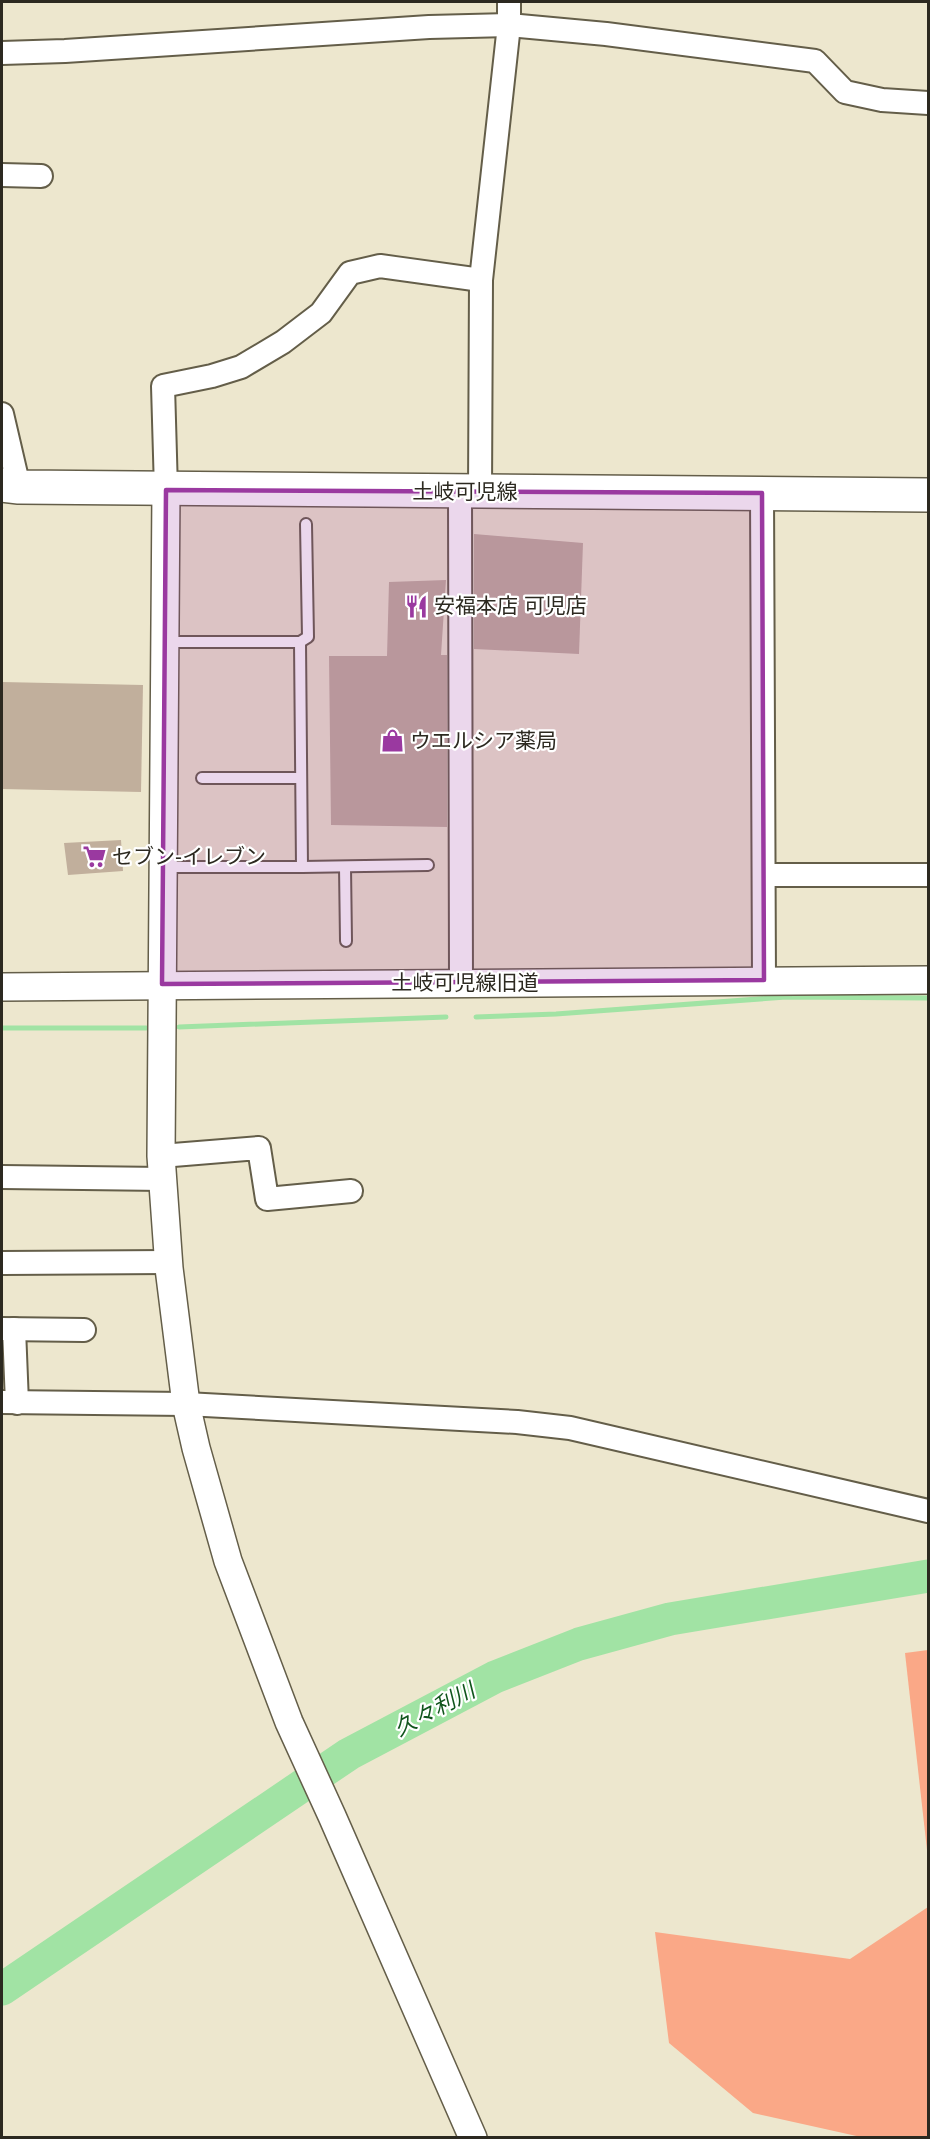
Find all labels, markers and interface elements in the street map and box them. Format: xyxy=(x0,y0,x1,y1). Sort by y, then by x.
street label: 土岐可児線 xyxy=(413,480,518,503)
restaurant icon: 安福本店 可児店 xyxy=(403,593,429,619)
place label: 安福本店 可児店 xyxy=(434,594,587,617)
shop icon: ウエルシア薬局 xyxy=(379,728,405,754)
place label: ウエルシア薬局 xyxy=(410,729,557,752)
supermarket icon: セブン-イレブン xyxy=(81,844,107,870)
place label: セブン-イレブン xyxy=(112,845,266,868)
street label: 土岐可児線旧道 xyxy=(392,971,539,994)
water label: 久々利川 xyxy=(390,1677,481,1741)

